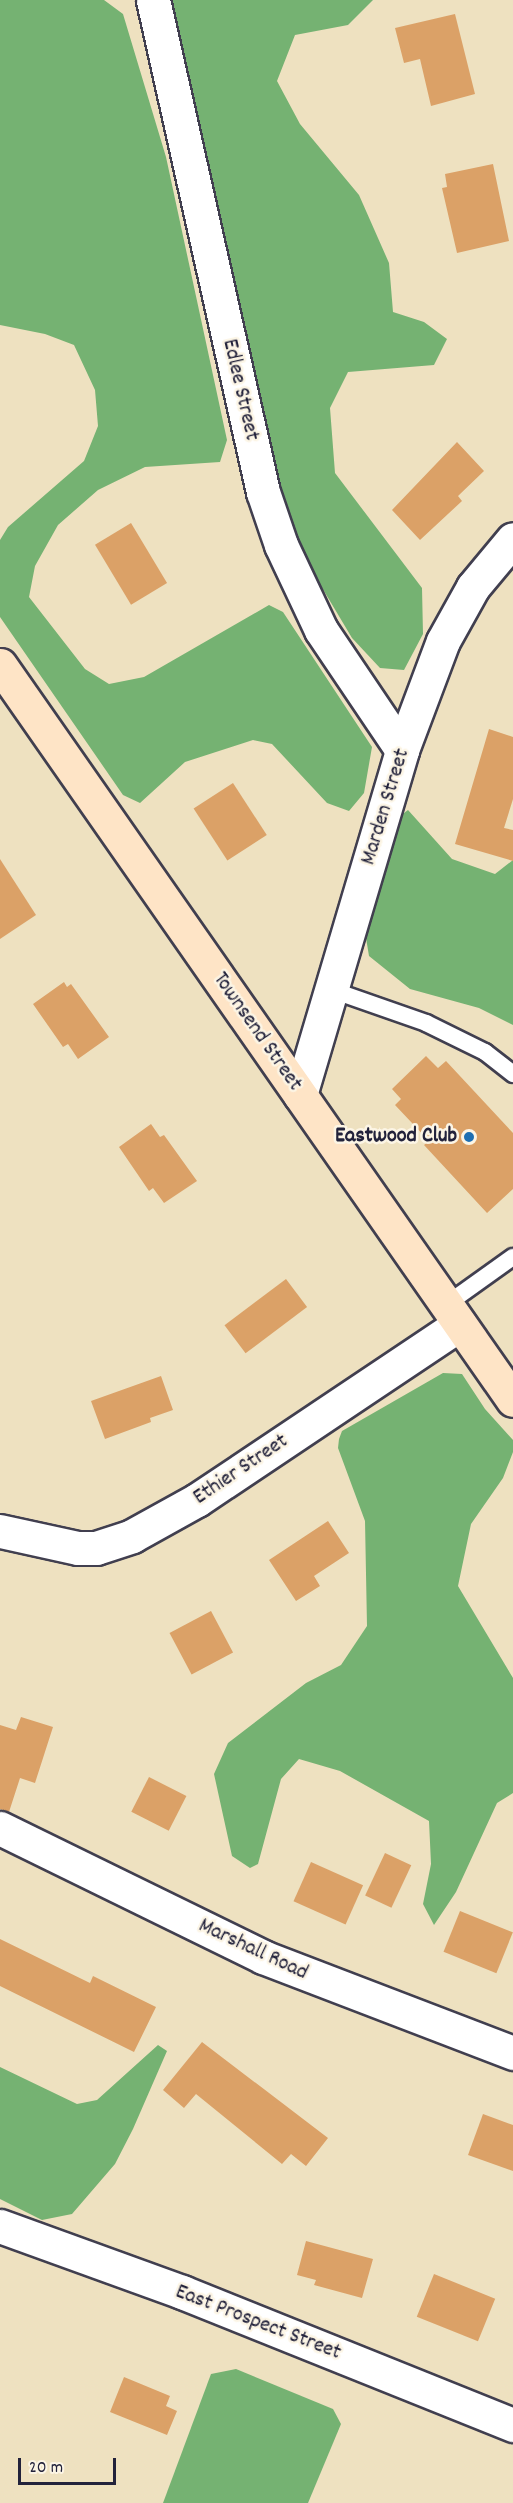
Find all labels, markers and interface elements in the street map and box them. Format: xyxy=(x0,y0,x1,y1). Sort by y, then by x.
street label: Edlee Street xyxy=(216,337,264,443)
street label: Marden Street xyxy=(356,746,416,868)
street label: Townsend Street xyxy=(206,968,308,1096)
place label: Eastwood Club xyxy=(335,1124,457,1150)
marker: Eastwood Club xyxy=(462,1130,476,1144)
street label: Ethier Street xyxy=(189,1429,293,1511)
street label: Marshall Road xyxy=(194,1913,312,1987)
street label: East Prospect Street xyxy=(171,2279,345,2367)
scale bar xyxy=(21,2446,118,2484)
text: 20 m xyxy=(29,2456,63,2481)

